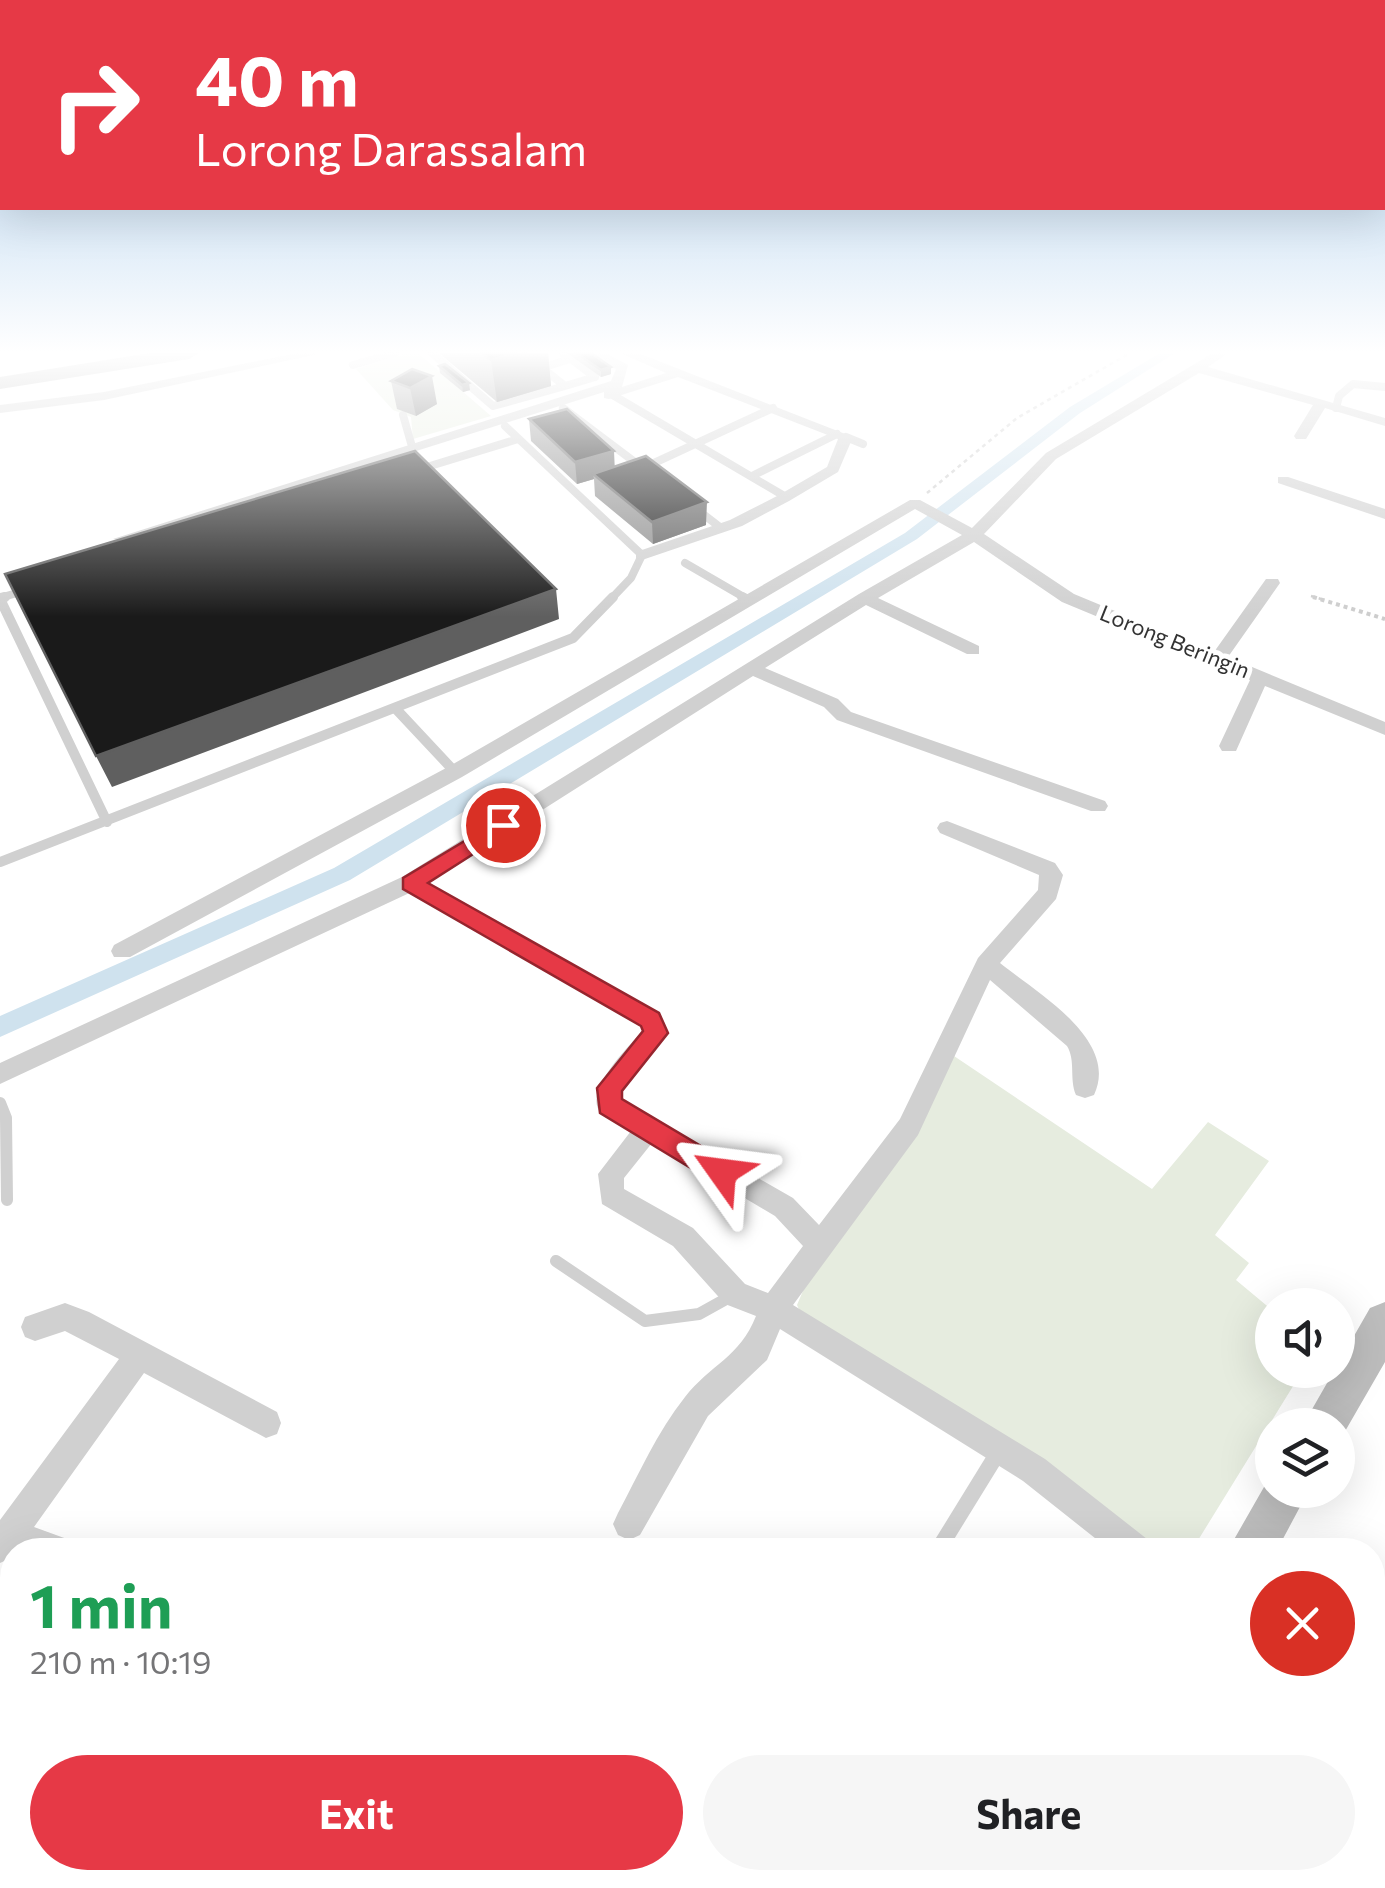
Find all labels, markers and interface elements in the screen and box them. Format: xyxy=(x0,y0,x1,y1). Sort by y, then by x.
text: 40 m xyxy=(195,35,359,120)
icon: right xyxy=(30,40,160,170)
text: Lorong Darassalam xyxy=(195,120,587,175)
street label: Lorong Beringin xyxy=(1096,599,1254,683)
pin xyxy=(461,783,546,868)
icon: arrive xyxy=(476,798,531,853)
position arrow xyxy=(670,1120,774,1224)
map controls xyxy=(1255,1288,1355,1508)
button: sound xyxy=(1255,1288,1355,1388)
button: layers xyxy=(1255,1408,1355,1508)
text: 1 min xyxy=(30,1567,172,1640)
button: close xyxy=(1250,1571,1355,1676)
text: 210 m · 10:19 xyxy=(30,1641,211,1681)
button: Exit xyxy=(30,1755,683,1870)
button: Share xyxy=(703,1755,1355,1870)

